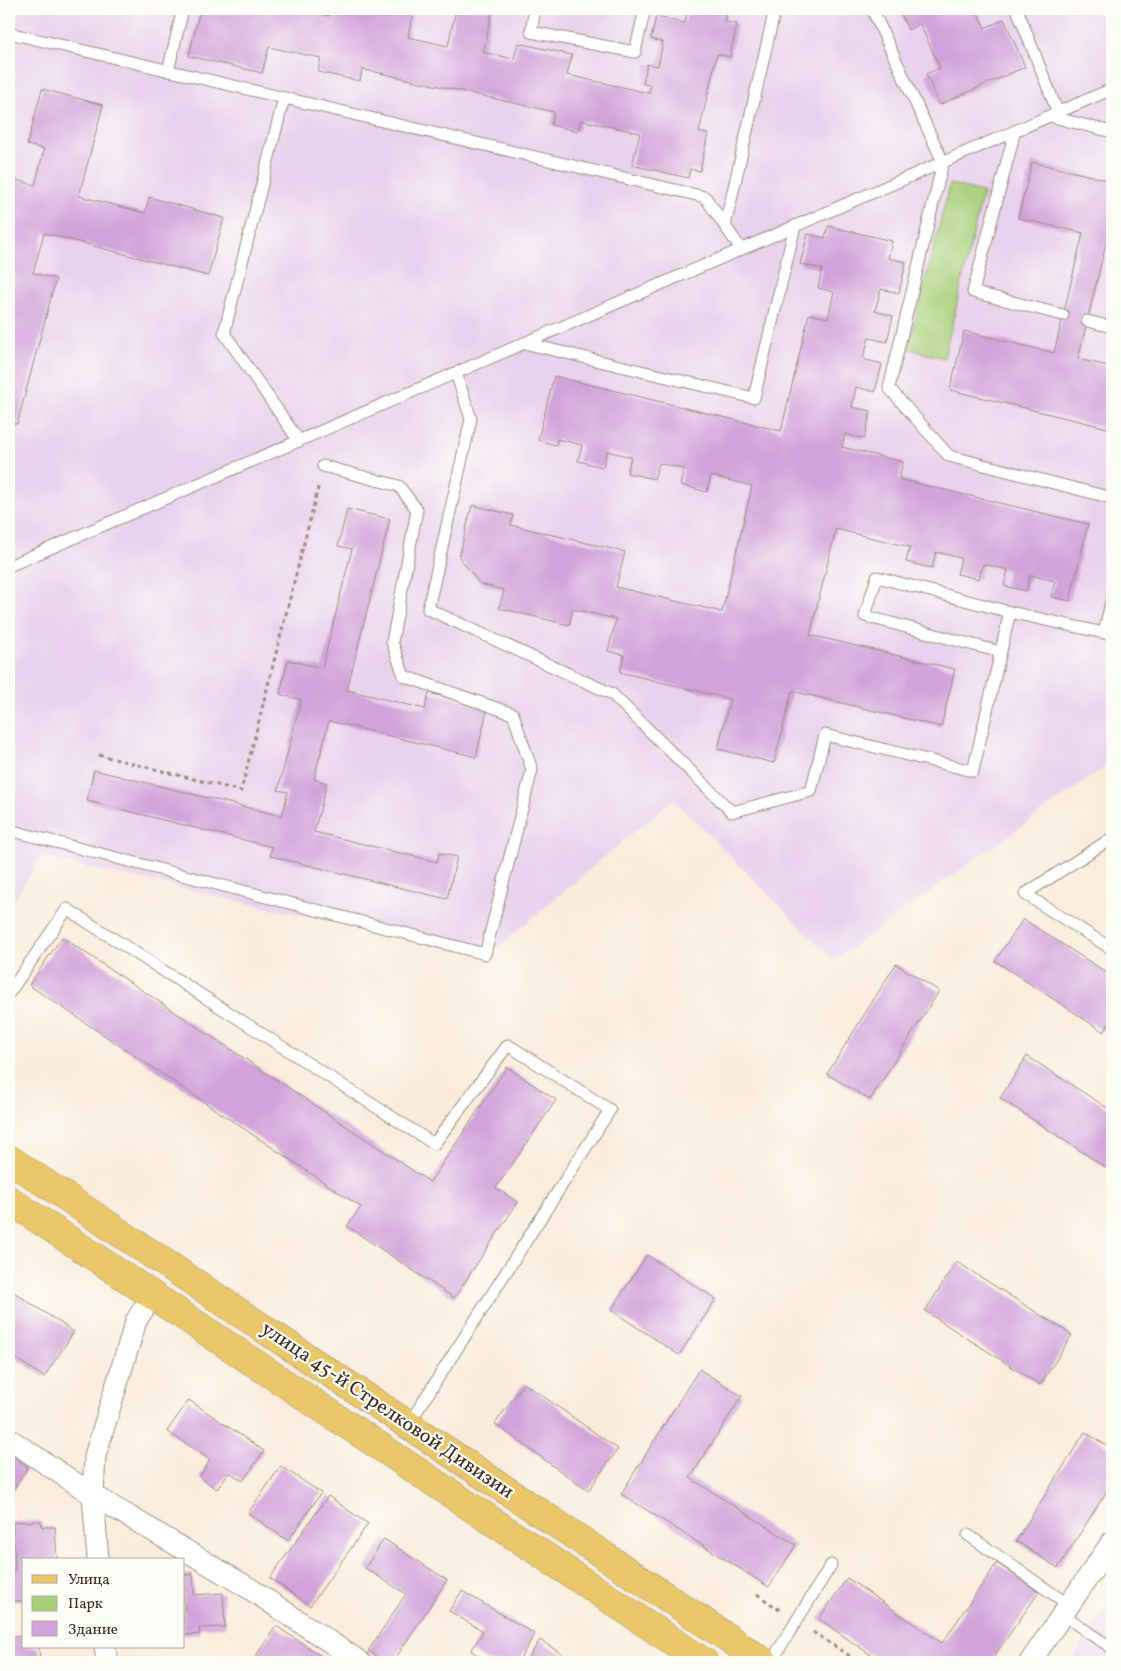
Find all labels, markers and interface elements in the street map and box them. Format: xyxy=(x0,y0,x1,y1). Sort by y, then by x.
street label: улица 45-й Стрелковой Дивизии xyxy=(255,1316,519,1506)
legend xyxy=(22,1558,185,1648)
text: Улица xyxy=(68,1570,110,1591)
text: Парк xyxy=(68,1594,103,1615)
text: Здание xyxy=(68,1620,118,1641)

